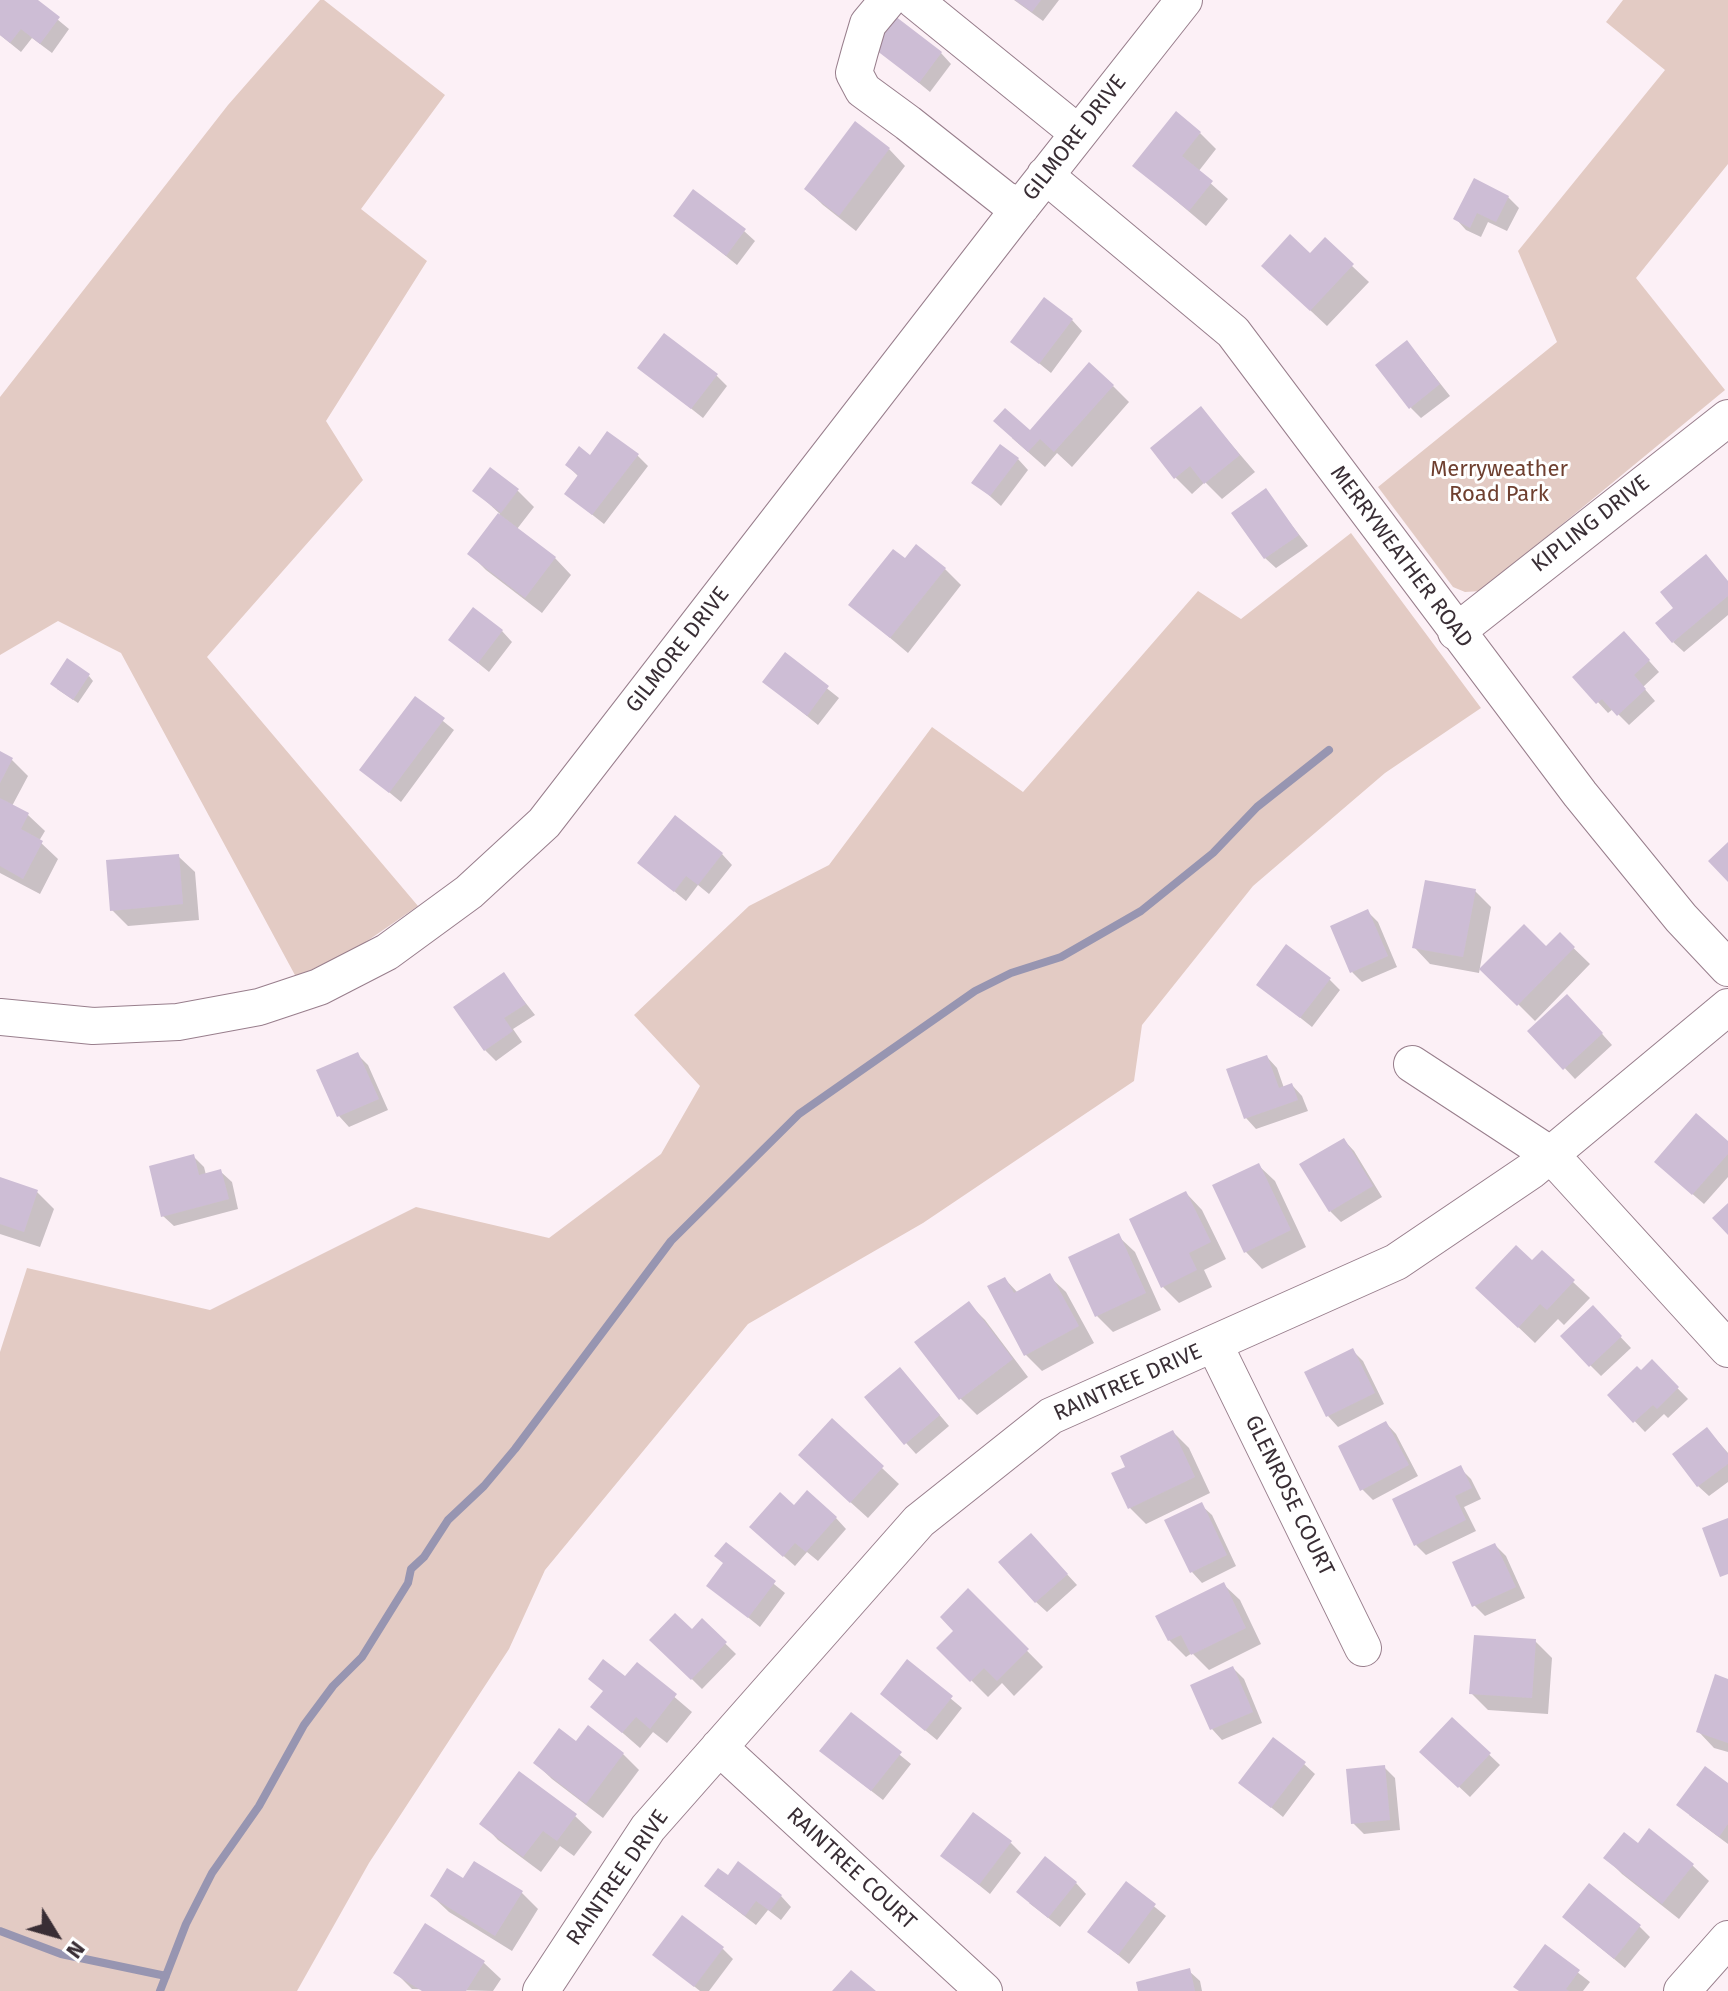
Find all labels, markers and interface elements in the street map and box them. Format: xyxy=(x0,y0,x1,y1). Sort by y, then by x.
street label: GILMORE DRIVE xyxy=(1018,70,1132,206)
park label: Merryweather Road Park xyxy=(1430,457,1568,508)
street label: MERRYWEATHER ROAD xyxy=(1324,461,1478,653)
street label: KIPLING DRIVE xyxy=(1527,470,1655,578)
street label: GILMORE DRIVE xyxy=(621,582,735,718)
street label: RAINTREE DRIVE xyxy=(1050,1339,1206,1427)
street label: GLENROSE COURT xyxy=(1239,1411,1339,1581)
street label: RAINTREE COURT xyxy=(781,1802,921,1936)
street label: RAINTREE DRIVE xyxy=(561,1805,675,1951)
north arrow xyxy=(16,1895,96,1975)
text: N xyxy=(60,1936,91,1964)

